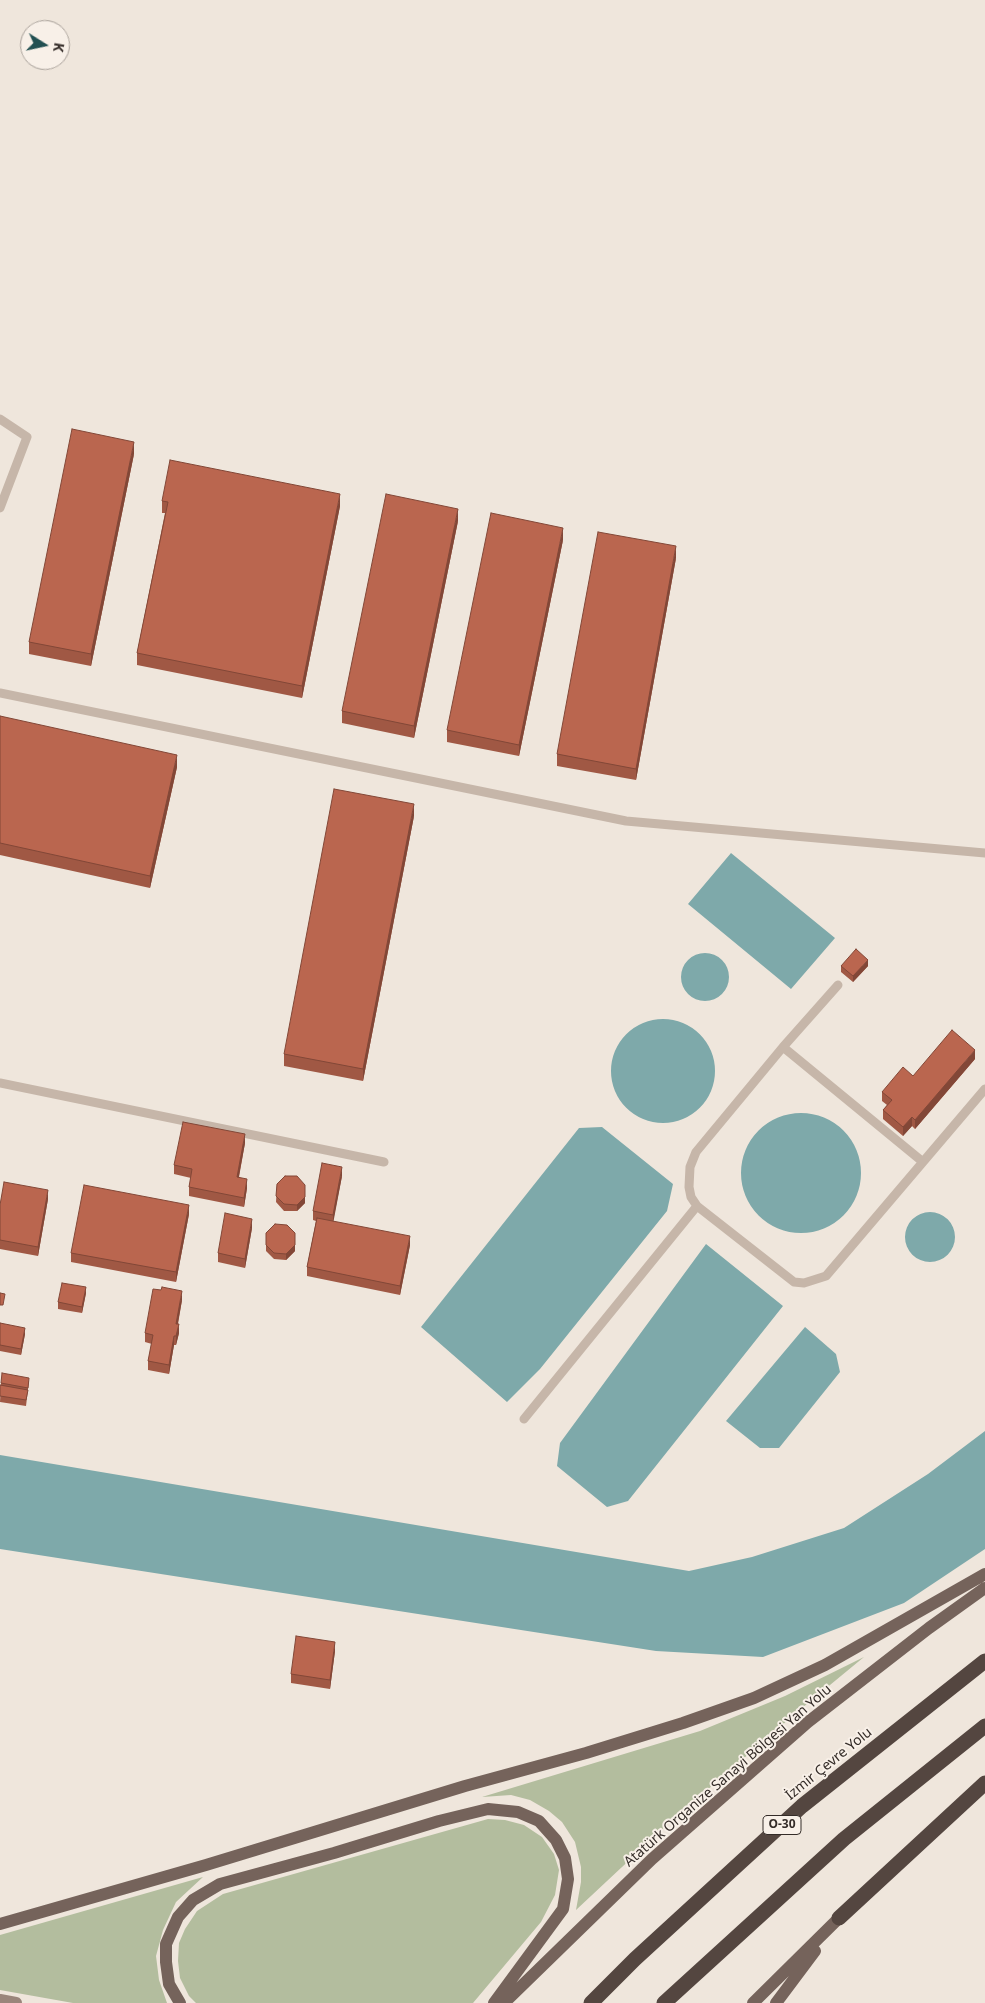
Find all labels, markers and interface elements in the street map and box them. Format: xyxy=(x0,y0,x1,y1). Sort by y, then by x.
north arrow xyxy=(20,20,70,70)
text: K xyxy=(49,41,69,54)
street label: Atatürk Organize Sanayi Bölgesi Yan Yolu xyxy=(621,1681,835,1871)
street label: İzmir Çevre Yolu xyxy=(783,1724,875,1804)
road number: O-30 xyxy=(763,1816,801,1834)

